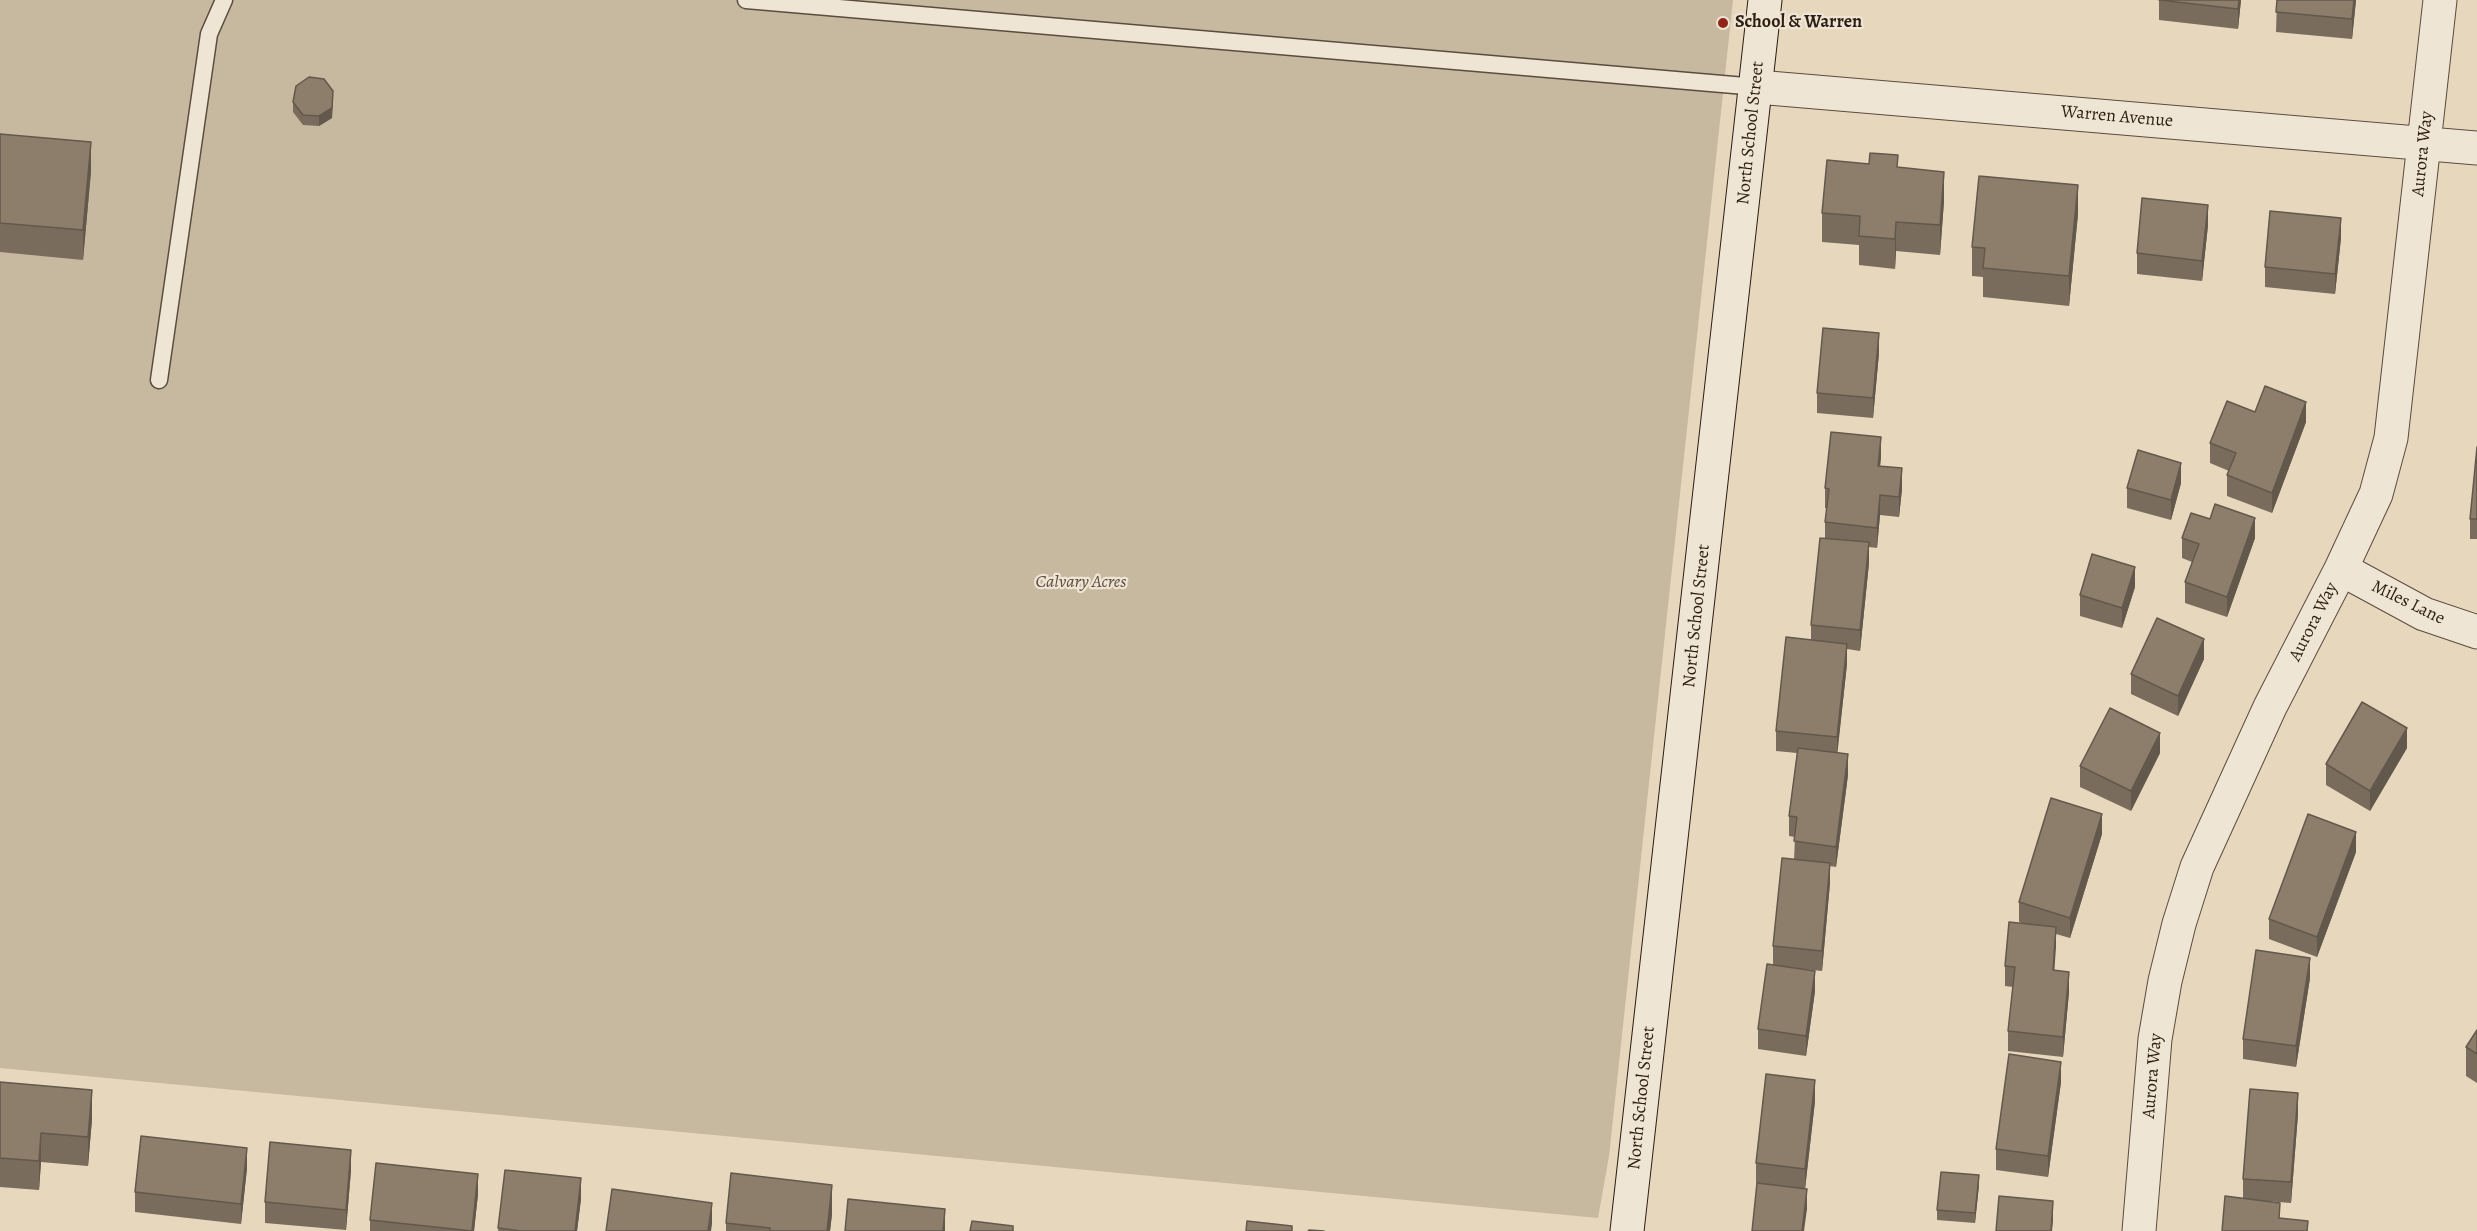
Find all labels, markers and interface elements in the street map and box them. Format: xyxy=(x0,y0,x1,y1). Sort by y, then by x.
place label: School & Warren xyxy=(1735,12,1862,34)
marker: School & Warren xyxy=(1716,16,1730,30)
street label: North School Street xyxy=(1733,60,1769,206)
street label: Warren Avenue xyxy=(2060,101,2174,133)
street label: Aurora Way xyxy=(2408,110,2438,198)
street label: North School Street xyxy=(1679,543,1715,689)
park label: Calvary Acres xyxy=(1036,572,1126,594)
street label: Miles Lane xyxy=(2368,576,2448,630)
street label: Aurora Way xyxy=(2285,579,2343,665)
street label: North School Street xyxy=(1624,1025,1660,1171)
street label: Aurora Way xyxy=(2139,1032,2167,1120)

